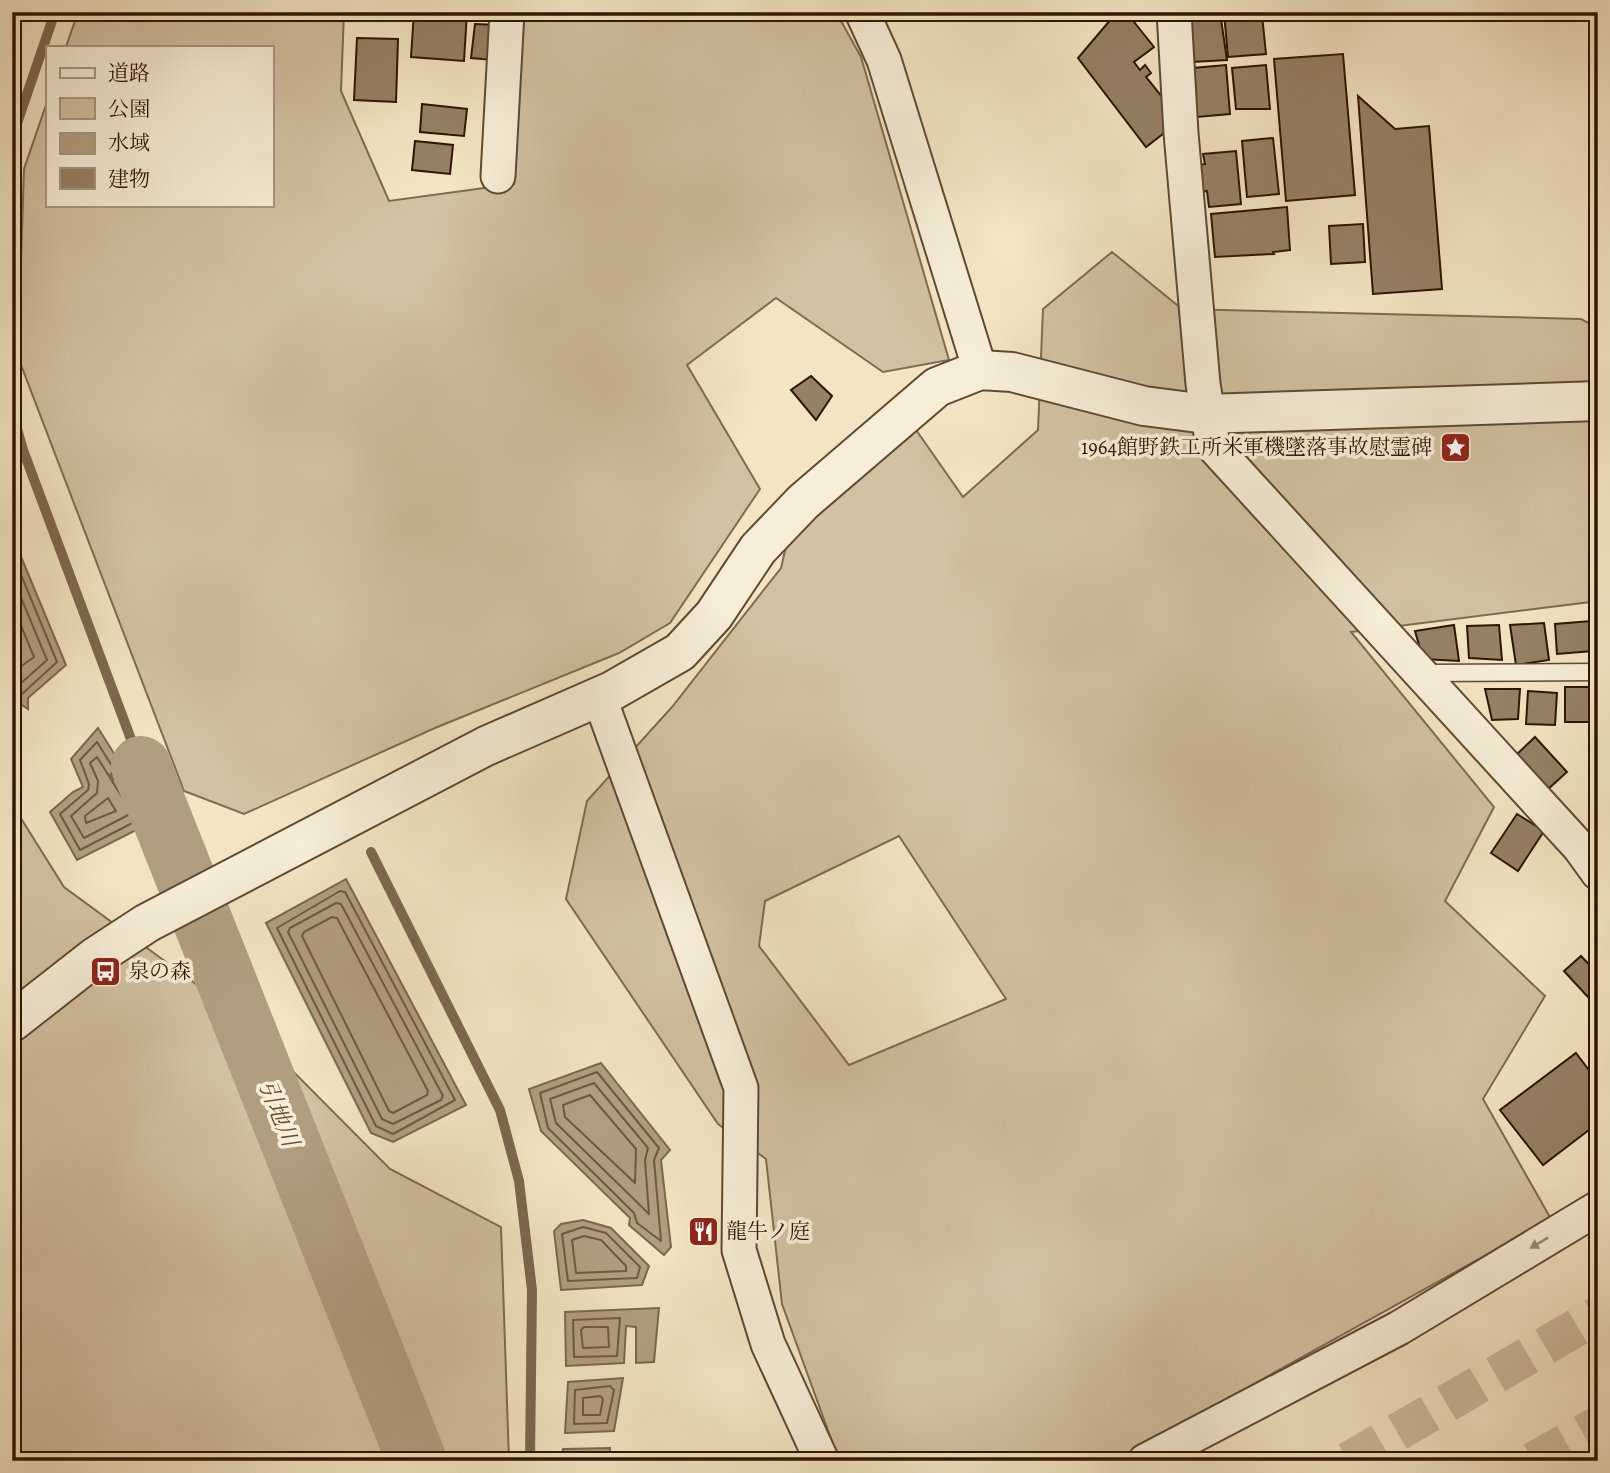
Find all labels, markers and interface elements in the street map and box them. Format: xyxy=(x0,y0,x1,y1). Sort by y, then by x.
legend xyxy=(46,46,273,206)
text: 道路 xyxy=(108,59,150,87)
text: 公園 xyxy=(108,95,150,123)
text: 水域 xyxy=(108,129,150,157)
text: 建物 xyxy=(108,165,150,193)
place icon: 1964館野鉄工所米軍機墜落事故慰霊碑 xyxy=(1438,430,1472,464)
place label: 1964館野鉄工所米軍機墜落事故慰霊碑 xyxy=(1081,433,1432,461)
bus stop icon: 泉の森 xyxy=(88,954,122,988)
place label: 泉の森 xyxy=(128,957,191,985)
water label: 引地川 xyxy=(251,1075,307,1154)
restaurant icon: 龍牛ノ庭 xyxy=(686,1214,720,1248)
place label: 龍牛ノ庭 xyxy=(726,1217,810,1245)
one-way arrow xyxy=(1529,1236,1548,1249)

